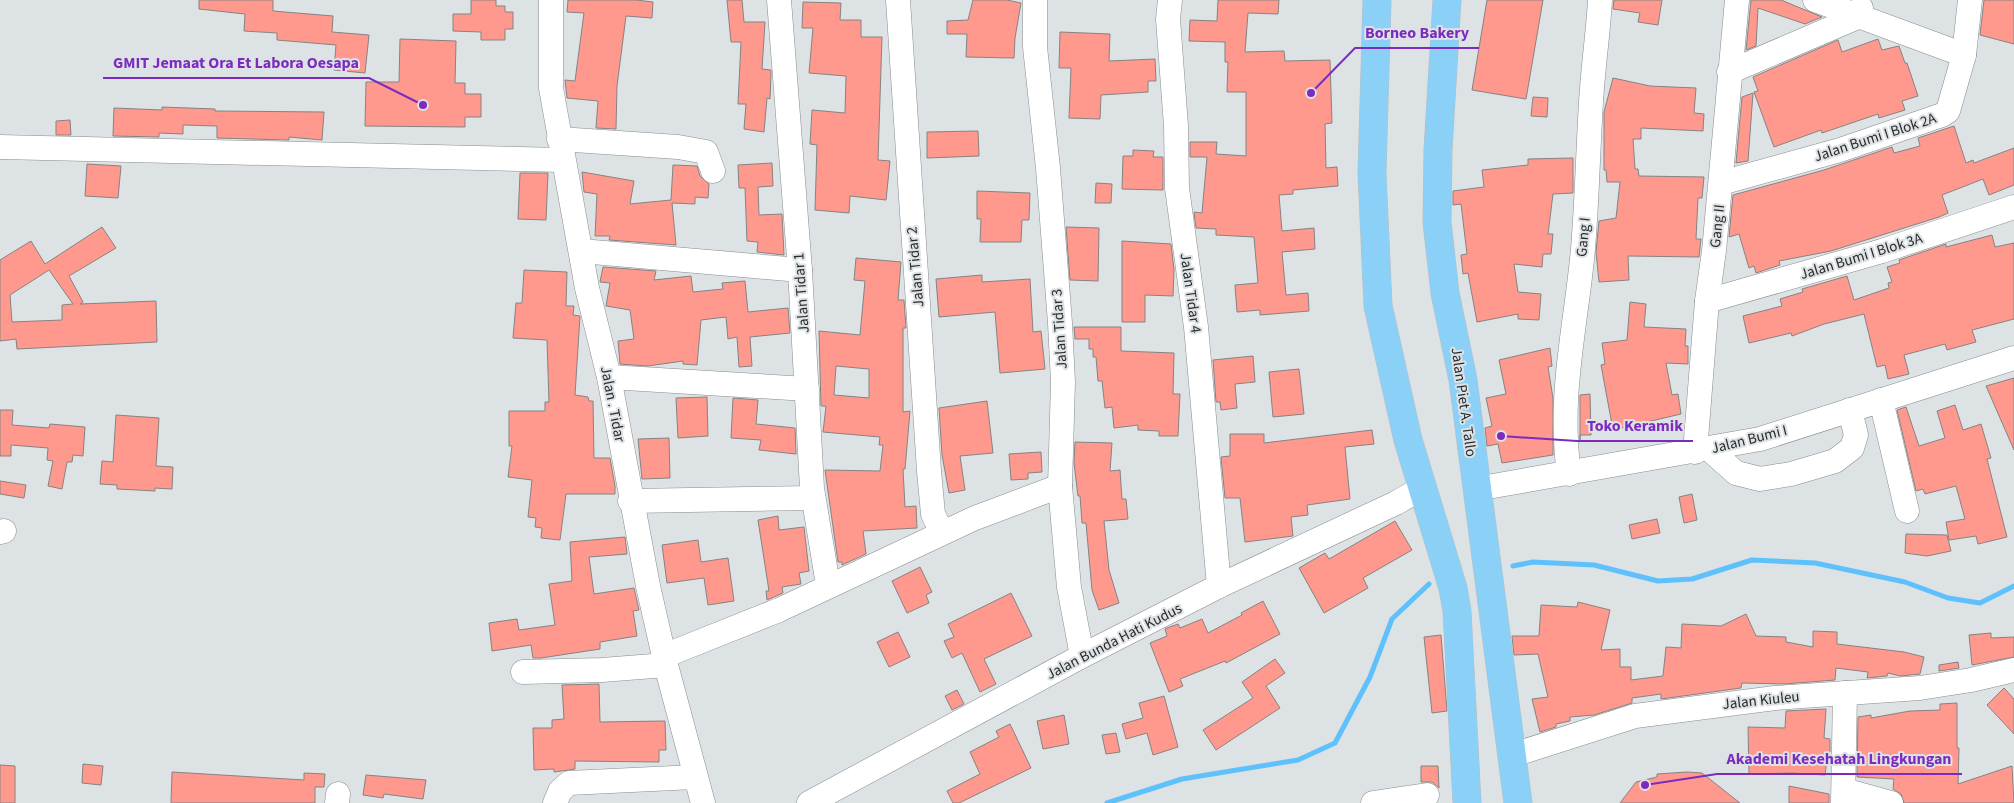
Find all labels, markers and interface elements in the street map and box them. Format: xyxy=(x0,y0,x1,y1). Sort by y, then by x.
callout: Borneo Bakery xyxy=(1355,17,1479,48)
text: Borneo Bakery xyxy=(1365,22,1470,44)
callout: GMIT Jemaat Ora Et Labora Oesapa xyxy=(103,47,369,78)
text: GMIT Jemaat Ora Et Labora Oesapa xyxy=(113,52,359,74)
street label: Jalan Bumi I Blok 2A xyxy=(1811,108,1940,167)
street label: Gang II xyxy=(1705,203,1730,249)
street label: Gang I xyxy=(1571,216,1596,258)
street label: Jalan Tidar 2 xyxy=(902,226,929,308)
street label: Jalan Bumi I Blok 3A xyxy=(1797,228,1926,285)
street label: Jalan Tidar 1 xyxy=(788,252,815,334)
street label: Jalan Tidar 4 xyxy=(1174,252,1207,335)
street label: Jalan Tidar 3 xyxy=(1046,288,1073,370)
street label: Jalan Piet A. Tallo xyxy=(1445,346,1482,458)
street label: Jalan . Tidar xyxy=(595,364,630,445)
callout: Toko Keramik xyxy=(1577,410,1693,441)
text: Toko Keramik xyxy=(1587,415,1683,437)
street label: Jalan Bumi I xyxy=(1709,420,1789,459)
street label: Jalan Bunda Hati Kudus xyxy=(1043,598,1186,685)
street label: Jalan Kiuleu xyxy=(1722,686,1801,715)
callout: Akademi Kesehatah Lingkungan xyxy=(1717,743,1962,774)
text: Akademi Kesehatah Lingkungan xyxy=(1725,748,1952,770)

